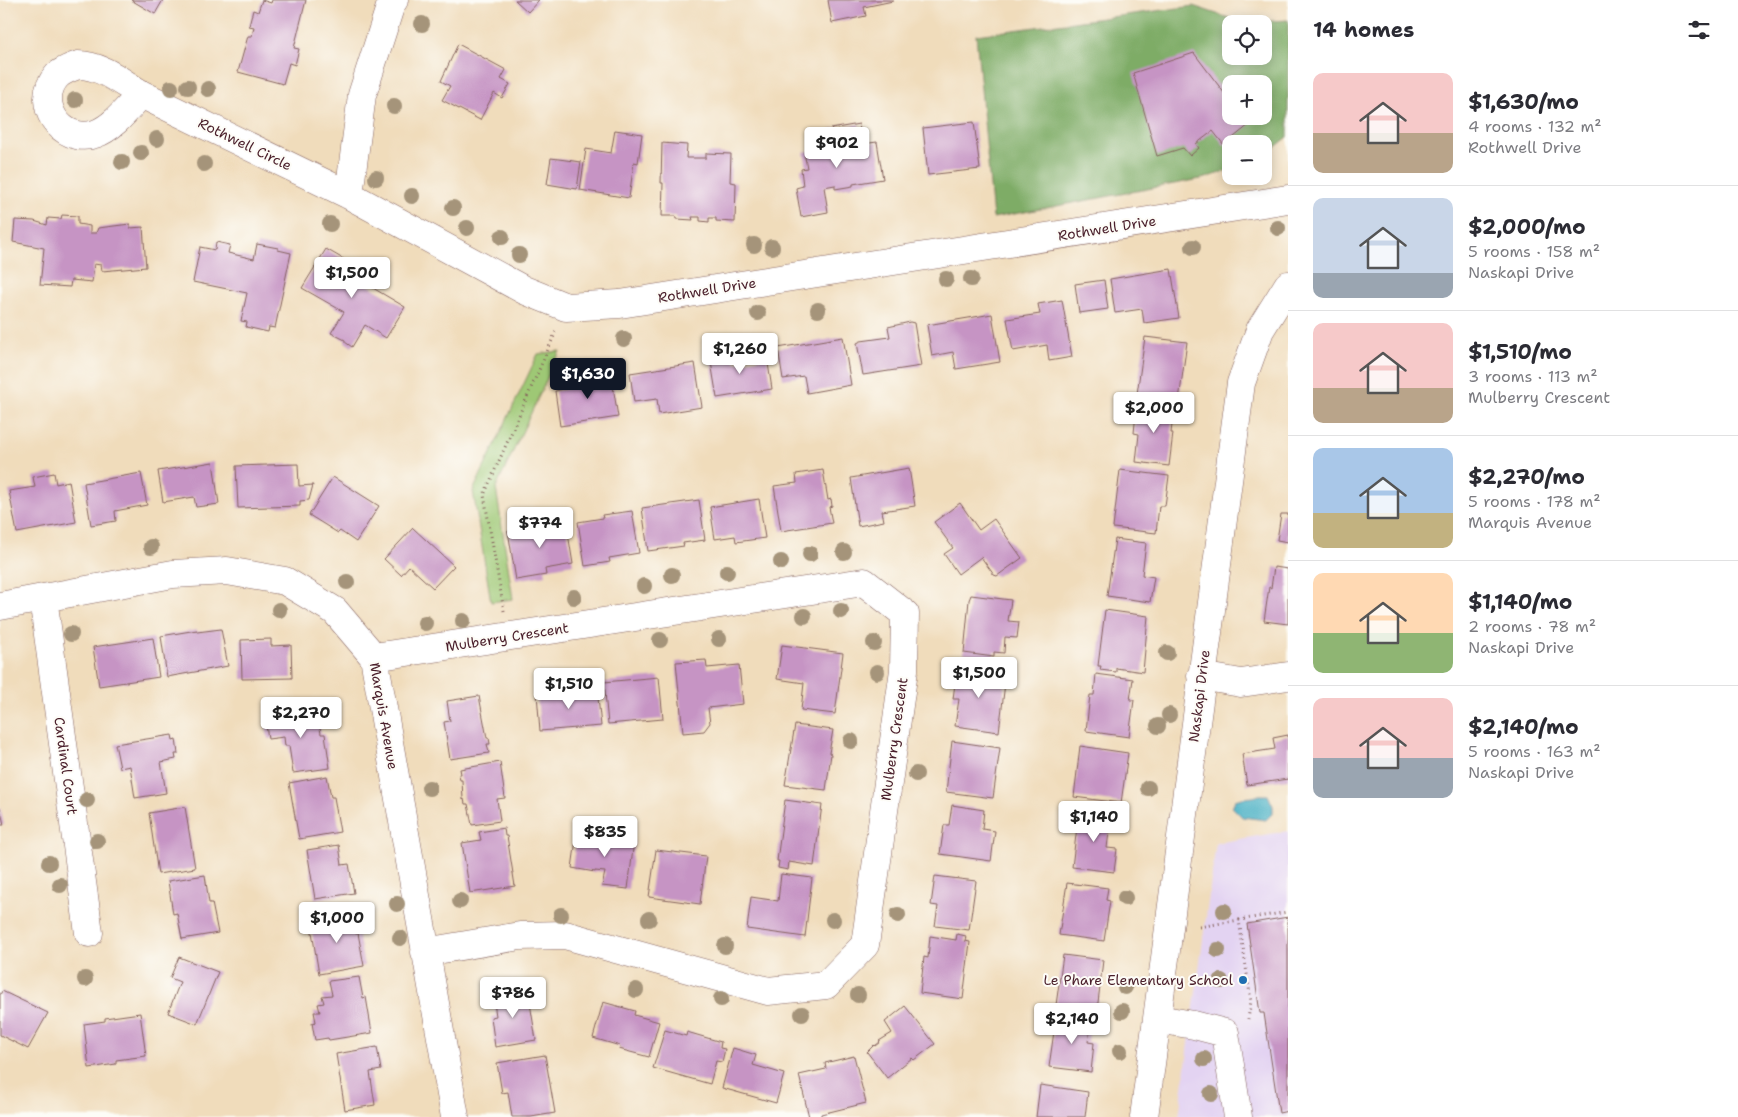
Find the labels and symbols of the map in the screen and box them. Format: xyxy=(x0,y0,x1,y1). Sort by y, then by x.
street label: Rothwell Circle xyxy=(195,114,295,174)
pin: $902 xyxy=(807,126,867,169)
street label: Rothwell Drive xyxy=(1057,211,1158,245)
pin: $1,500 xyxy=(311,256,393,299)
street label: Rothwell Drive xyxy=(657,273,758,307)
pin: $1,260 xyxy=(699,332,781,375)
pin: $1,630 xyxy=(547,358,629,400)
pin: $2,000 xyxy=(1113,392,1195,434)
pin: $774 xyxy=(510,506,570,549)
street label: Mulberry Crescent xyxy=(444,618,570,656)
street label: Naskapi Drive xyxy=(1184,649,1214,743)
pin: $1,500 xyxy=(938,656,1020,699)
street label: Marquis Avenue xyxy=(366,661,402,771)
pin: $1,510 xyxy=(528,668,610,710)
street label: Mulberry Crescent xyxy=(876,676,912,802)
pin: $2,270 xyxy=(260,696,342,739)
street label: Cardinal Court xyxy=(50,716,82,816)
pin: $1,140 xyxy=(1053,800,1135,843)
pin: $835 xyxy=(575,816,635,858)
pin: $1,000 xyxy=(296,902,378,944)
place label: Le Phare Elementary School xyxy=(1043,971,1234,989)
marker: Le Phare Elementary School xyxy=(1237,974,1249,986)
pin: $786 xyxy=(483,976,543,1019)
pin: $2,140 xyxy=(1031,1002,1113,1045)

